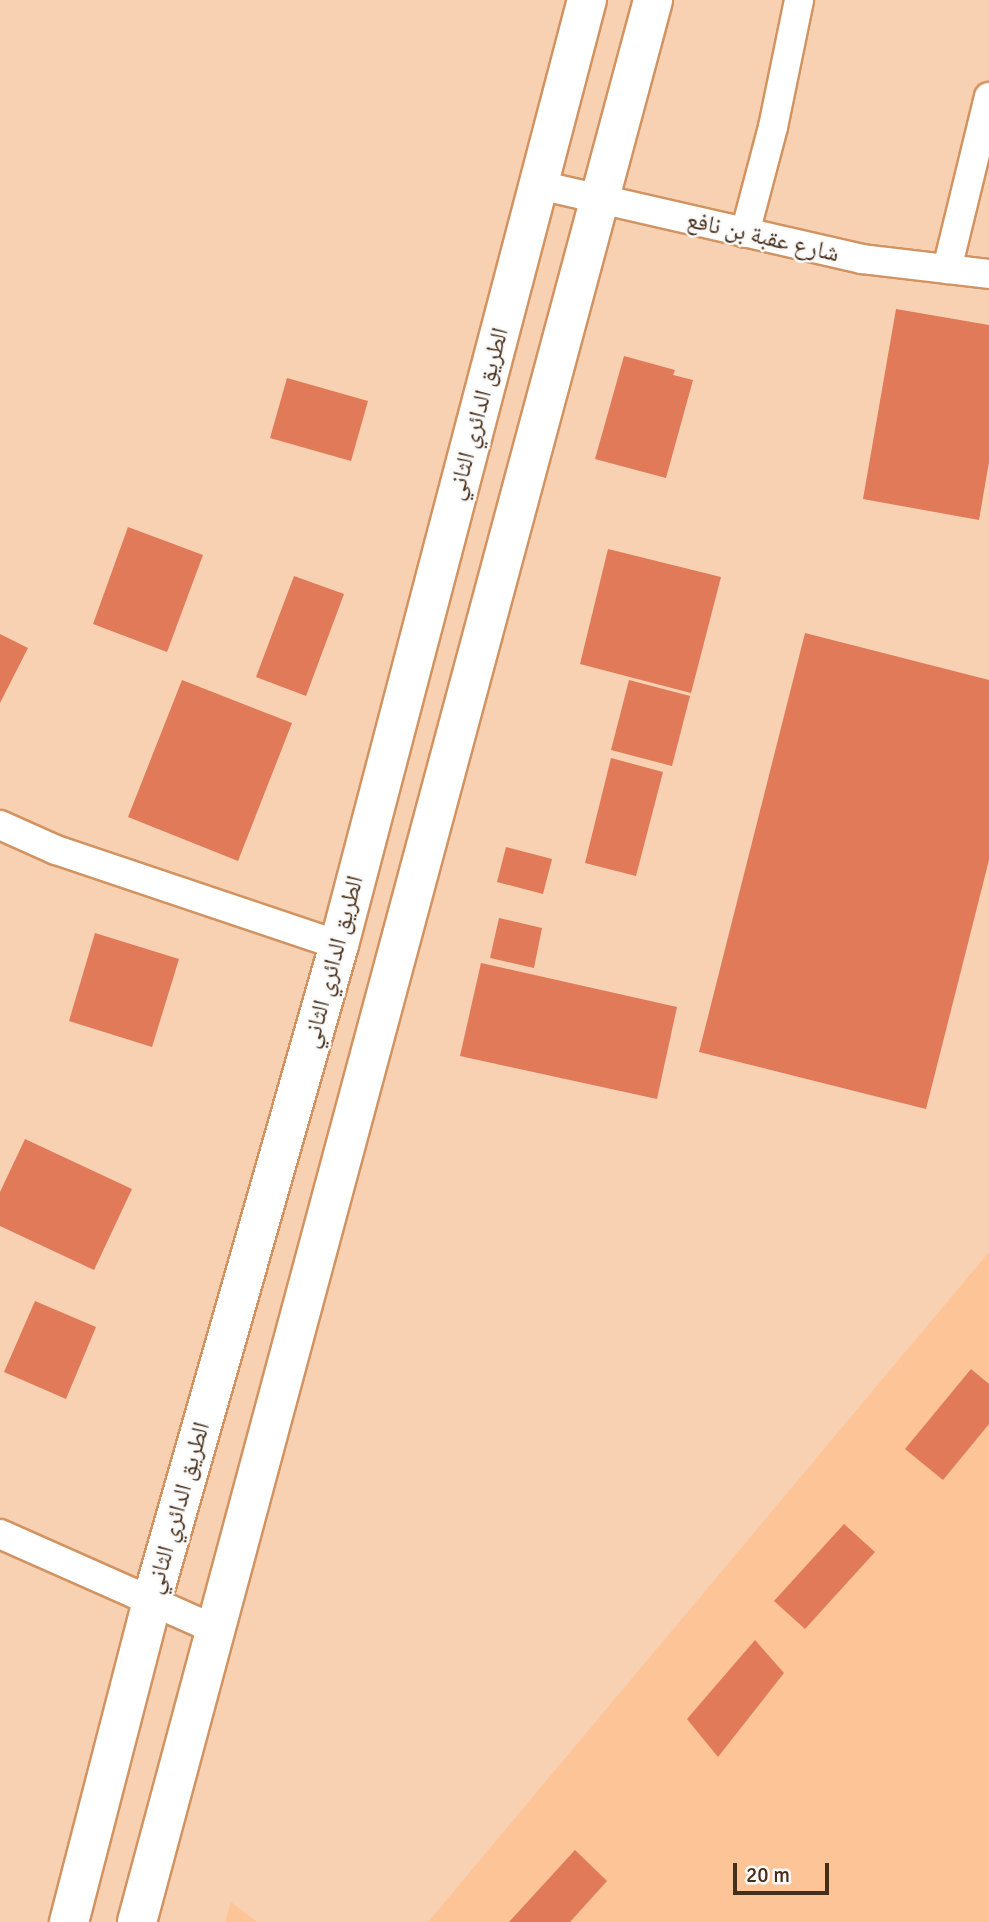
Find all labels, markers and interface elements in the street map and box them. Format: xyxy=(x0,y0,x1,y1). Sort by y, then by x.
street label: شارع عقبة بن نافع xyxy=(684,205,842,269)
street label: الطريق الدائري الثاني xyxy=(441,325,515,503)
street label: الطريق الدائري الثاني xyxy=(296,873,370,1051)
street label: الطريق الدائري الثاني xyxy=(140,1419,216,1597)
scale bar xyxy=(737,1848,833,1892)
text: 20 m xyxy=(746,1862,790,1888)

